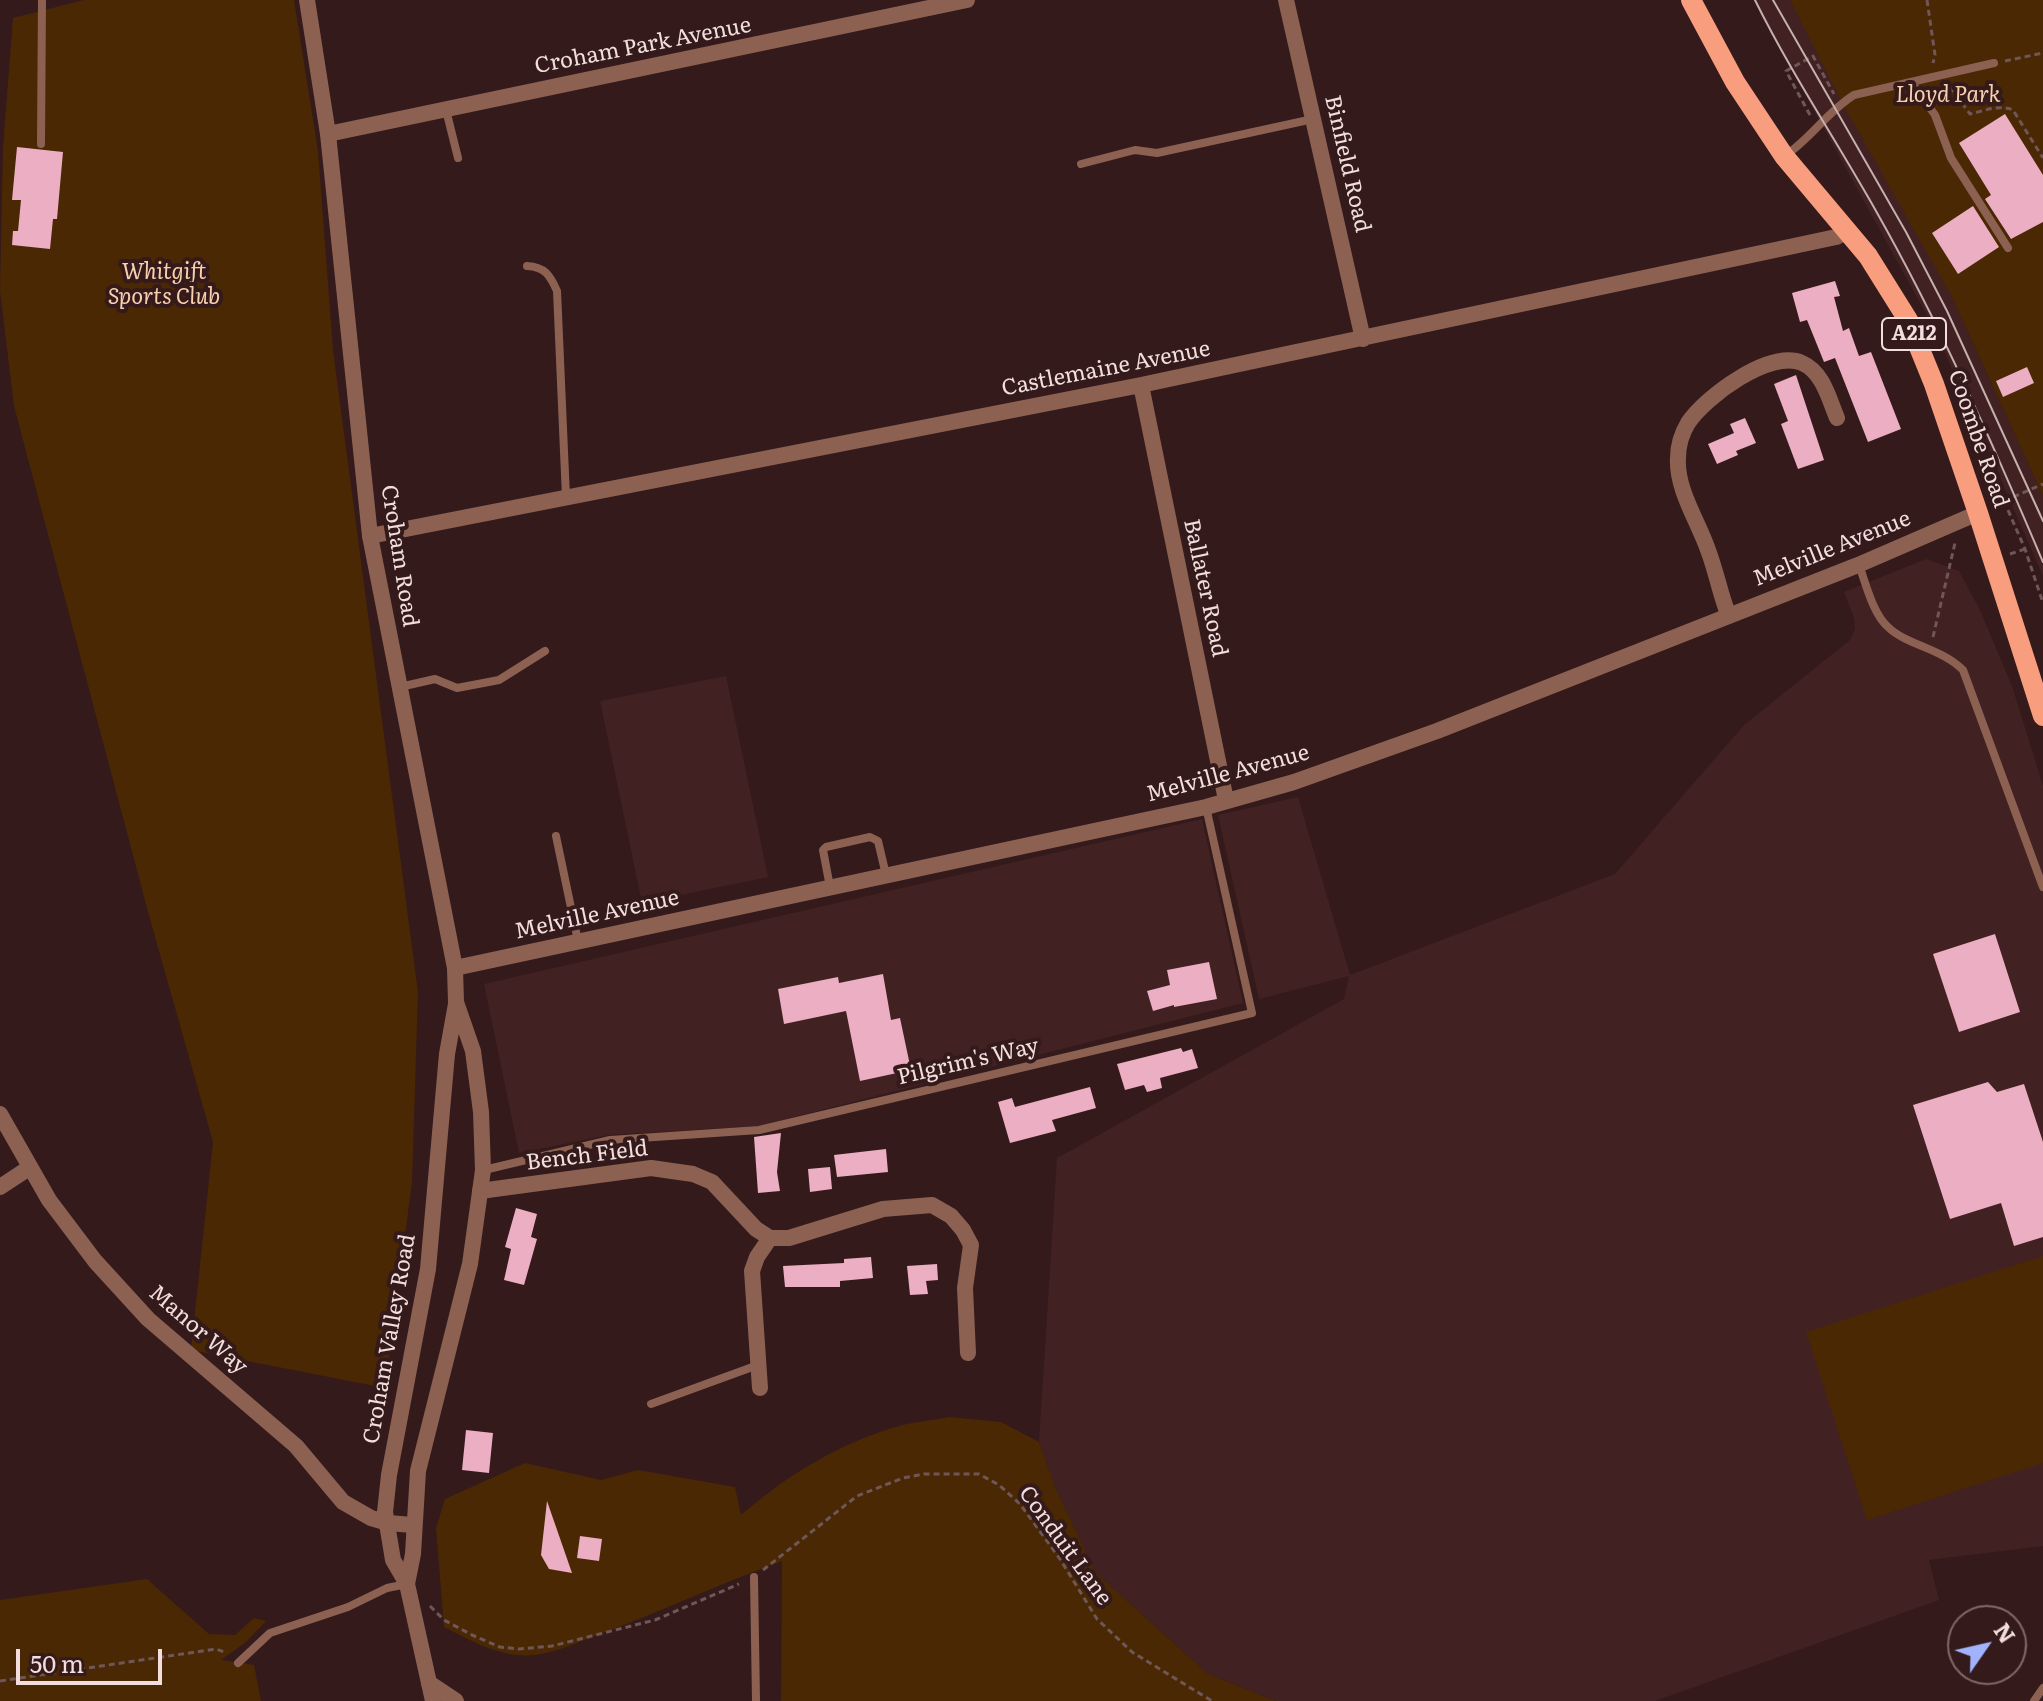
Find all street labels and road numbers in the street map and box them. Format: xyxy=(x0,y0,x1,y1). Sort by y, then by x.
street label: Croham Park Avenue xyxy=(533,12,753,80)
street label: Binfield Road xyxy=(1318,93,1376,235)
road number: A212 xyxy=(1882,318,1946,350)
street label: Castlemaine Avenue xyxy=(1000,336,1212,402)
street label: Coombe Road xyxy=(1942,367,2014,511)
street label: Croham Road xyxy=(375,483,423,629)
street label: Melville Avenue xyxy=(1750,505,1914,593)
street label: Ballater Road xyxy=(1177,517,1233,659)
street label: Melville Avenue xyxy=(1144,740,1312,808)
street label: Melville Avenue xyxy=(512,885,682,945)
street label: Pilgrim's Way xyxy=(895,1033,1041,1091)
street label: Bench Field xyxy=(525,1135,649,1177)
street label: Croham Valley Road xyxy=(359,1232,421,1446)
street label: Manor Way xyxy=(143,1280,253,1380)
street label: Conduit Lane xyxy=(1013,1481,1117,1611)

